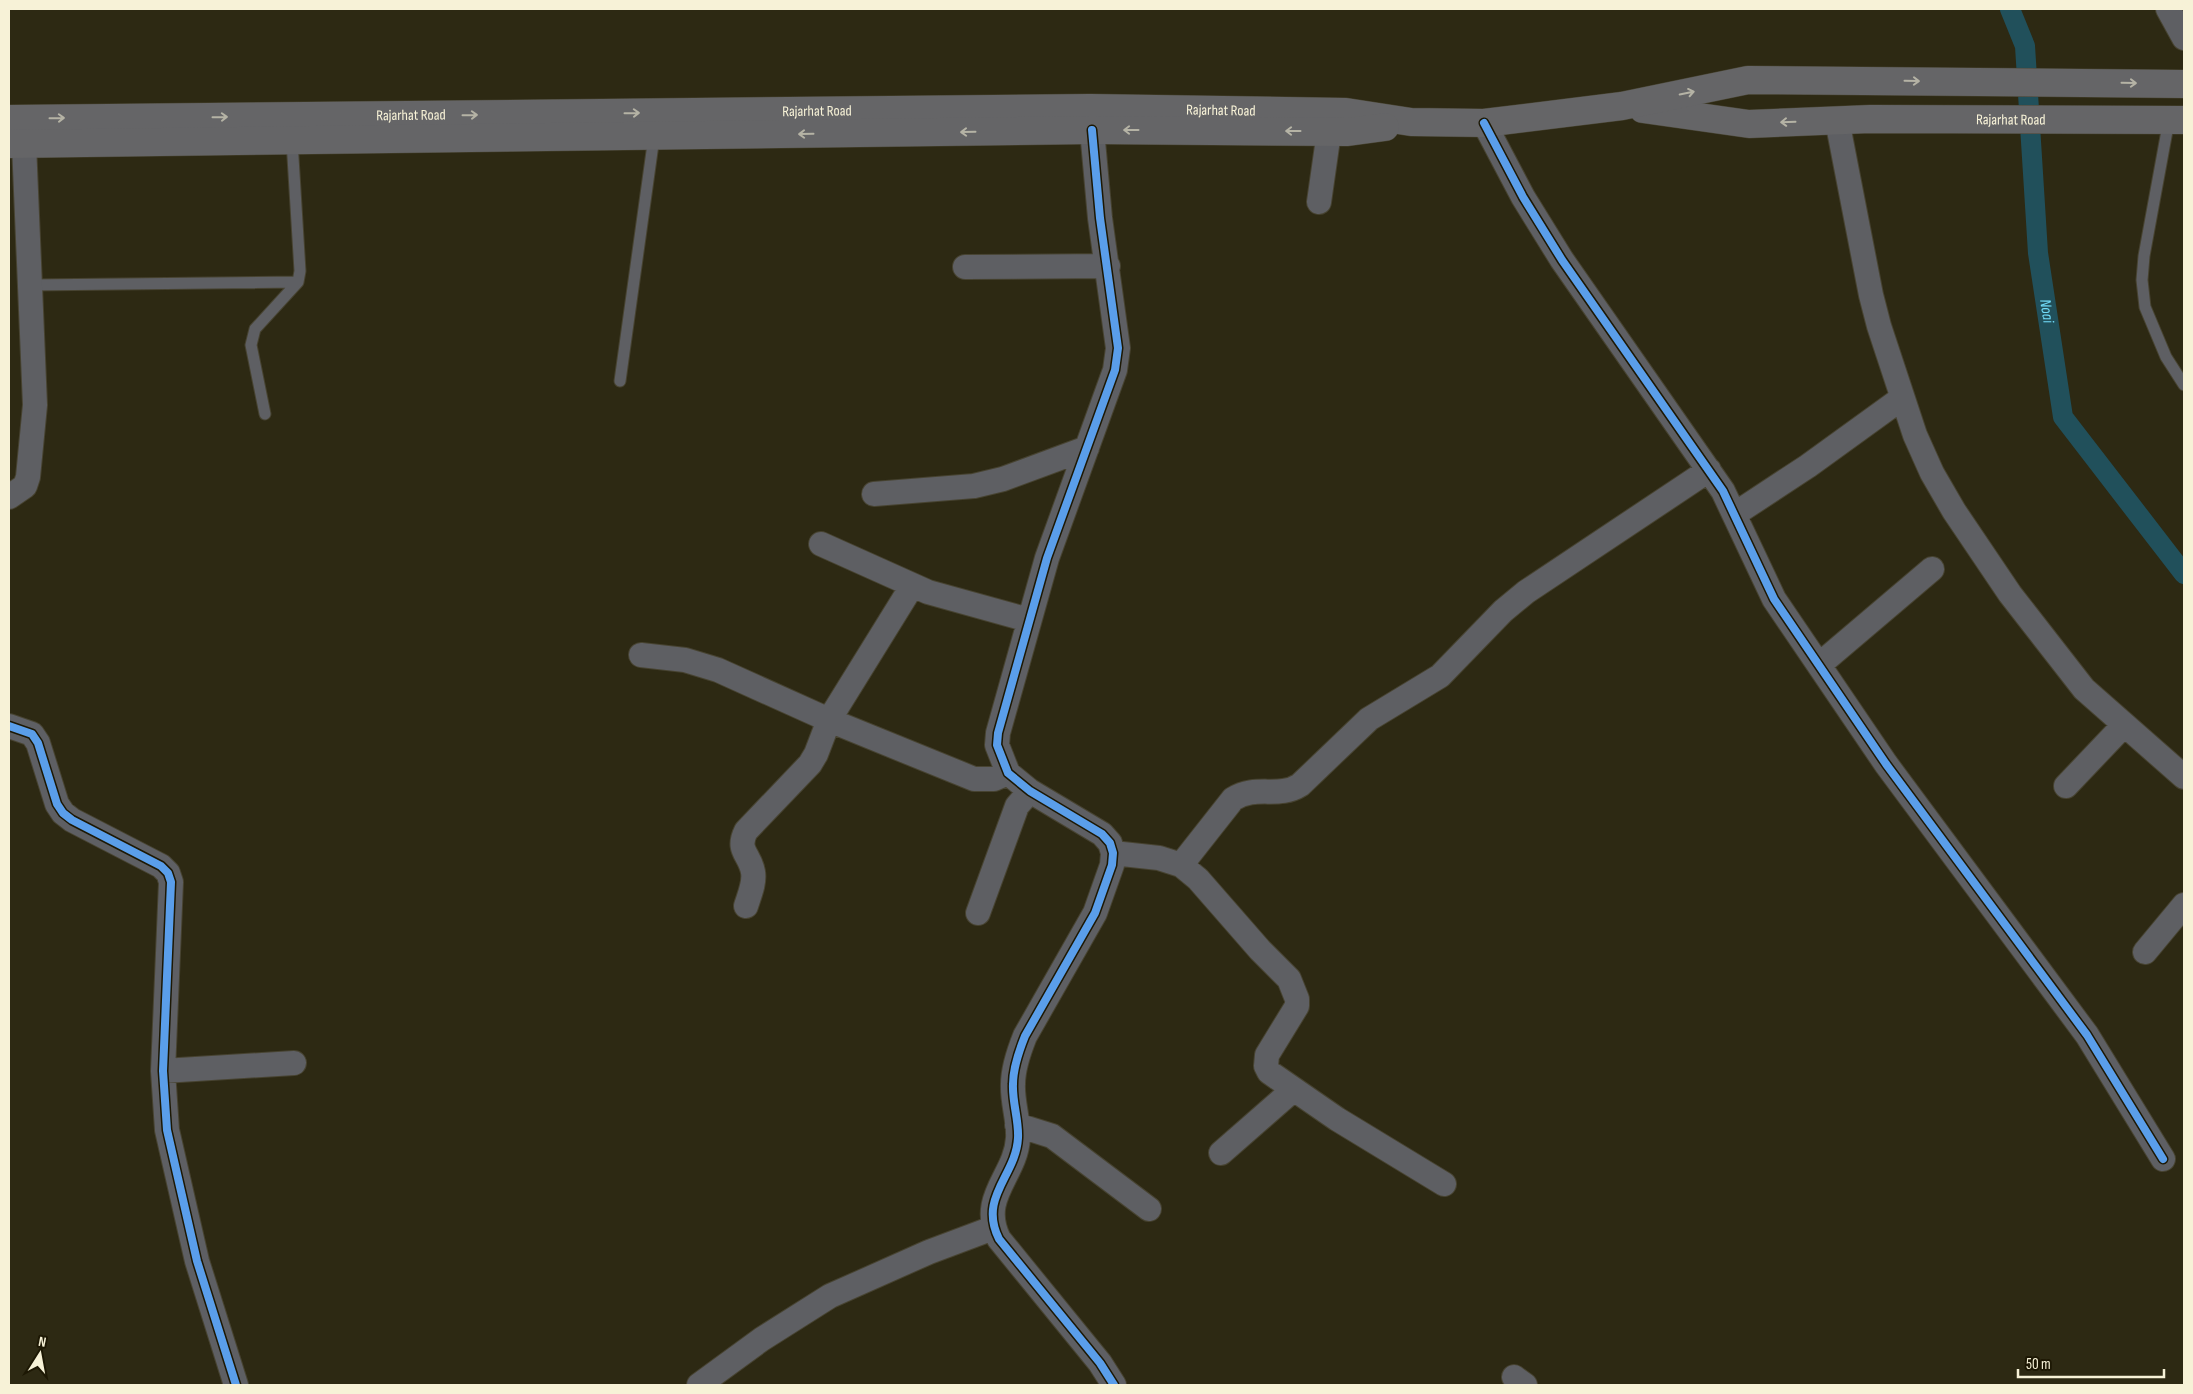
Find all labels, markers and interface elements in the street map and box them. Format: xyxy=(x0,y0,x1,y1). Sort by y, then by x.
one-way arrow xyxy=(1904,76,1920,86)
one-way arrow xyxy=(2120,79,2136,88)
one-way arrow xyxy=(1678,87,1694,97)
street label: Rajarhat Road xyxy=(1186,100,1256,120)
street label: Rajarhat Road xyxy=(782,101,852,121)
street label: Rajarhat Road xyxy=(376,105,446,125)
one-way arrow xyxy=(624,108,640,118)
one-way arrow xyxy=(462,110,478,119)
street label: Rajarhat Road xyxy=(1976,110,2046,129)
one-way arrow xyxy=(212,112,228,122)
one-way arrow xyxy=(49,113,65,123)
one-way arrow xyxy=(1780,117,1796,127)
one-way arrow xyxy=(1123,125,1140,135)
one-way arrow xyxy=(1286,126,1302,136)
one-way arrow xyxy=(961,127,977,137)
one-way arrow xyxy=(798,129,814,139)
water label: Noai xyxy=(2036,298,2058,325)
north arrow xyxy=(15,1329,65,1379)
text: N xyxy=(37,1333,48,1351)
scale bar xyxy=(2018,1346,2164,1378)
text: 50 m xyxy=(2026,1355,2051,1374)

